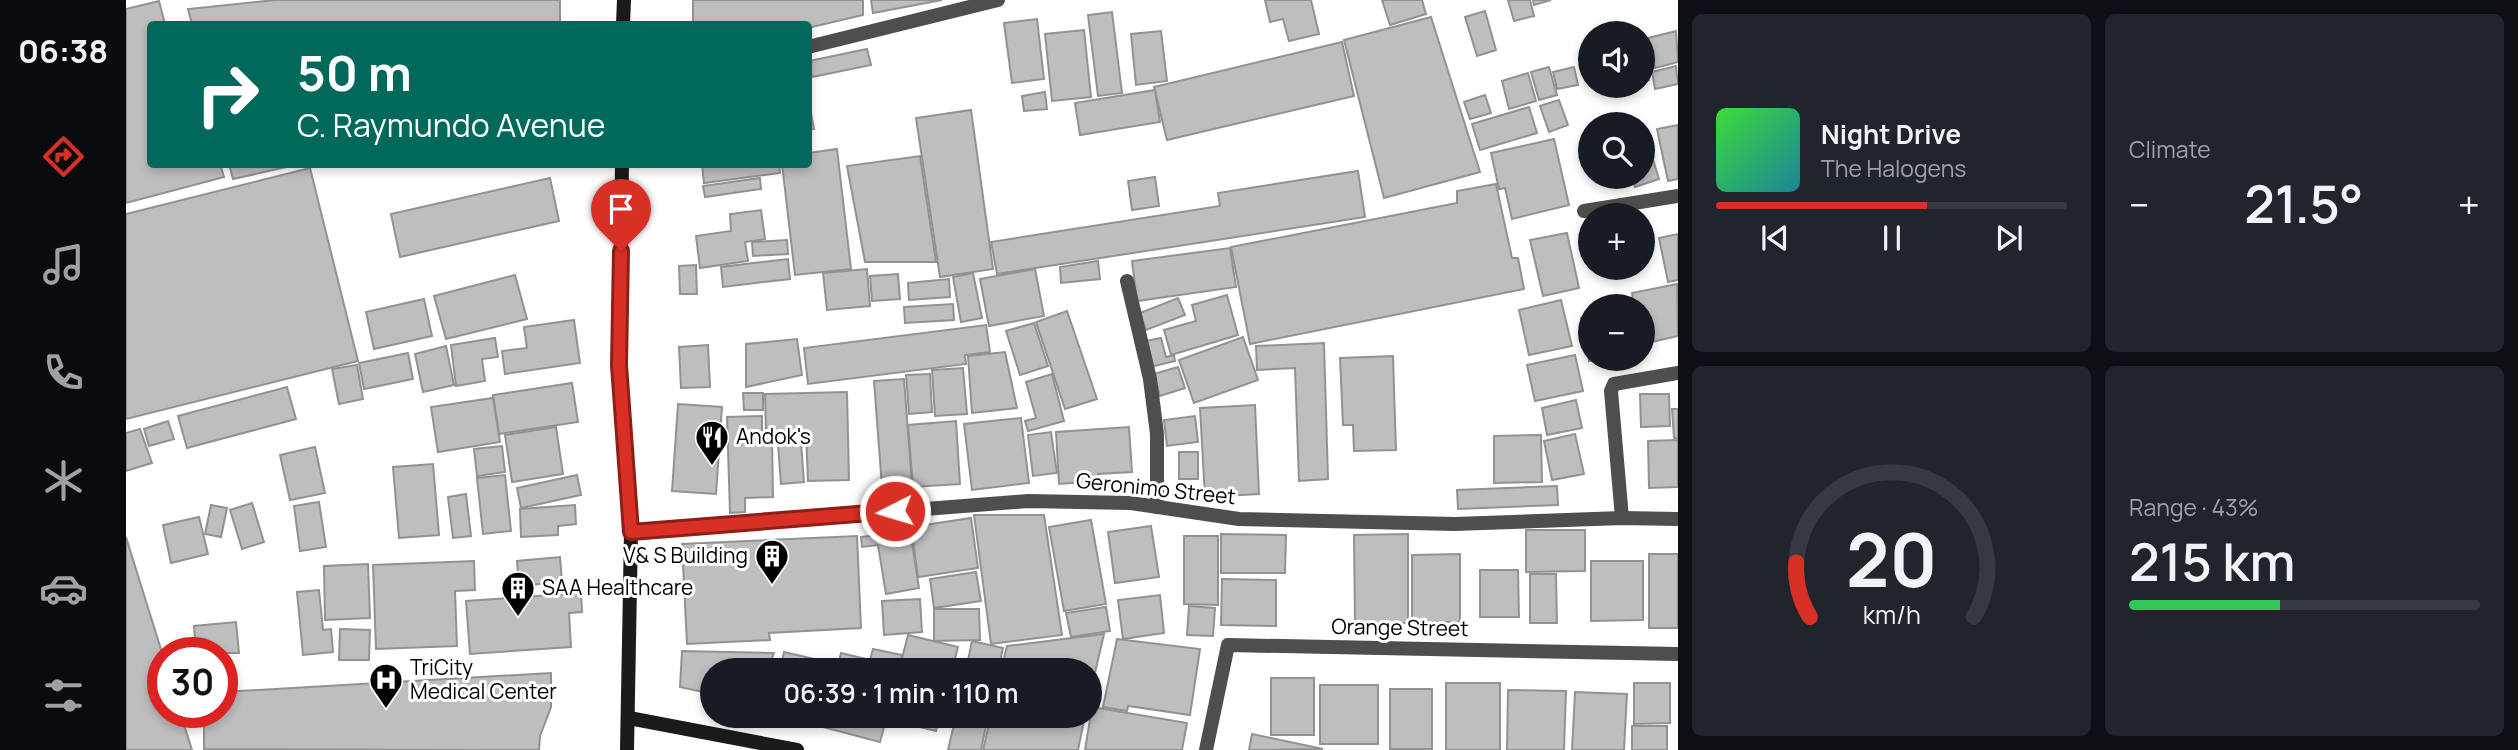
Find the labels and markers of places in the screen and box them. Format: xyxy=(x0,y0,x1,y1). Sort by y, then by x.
pin xyxy=(591,179,651,251)
restaurant icon: Andok's xyxy=(693,418,731,467)
place label: Andok's xyxy=(736,422,811,450)
building icon: V& S Building xyxy=(753,537,791,586)
place label: V& S Building xyxy=(623,541,748,569)
building icon: SAA Healthcare xyxy=(499,569,537,618)
place label: SAA Healthcare xyxy=(542,573,693,601)
place label: TriCity Medical Center xyxy=(410,653,557,705)
hospital icon: TriCity Medical Center xyxy=(367,661,405,710)

